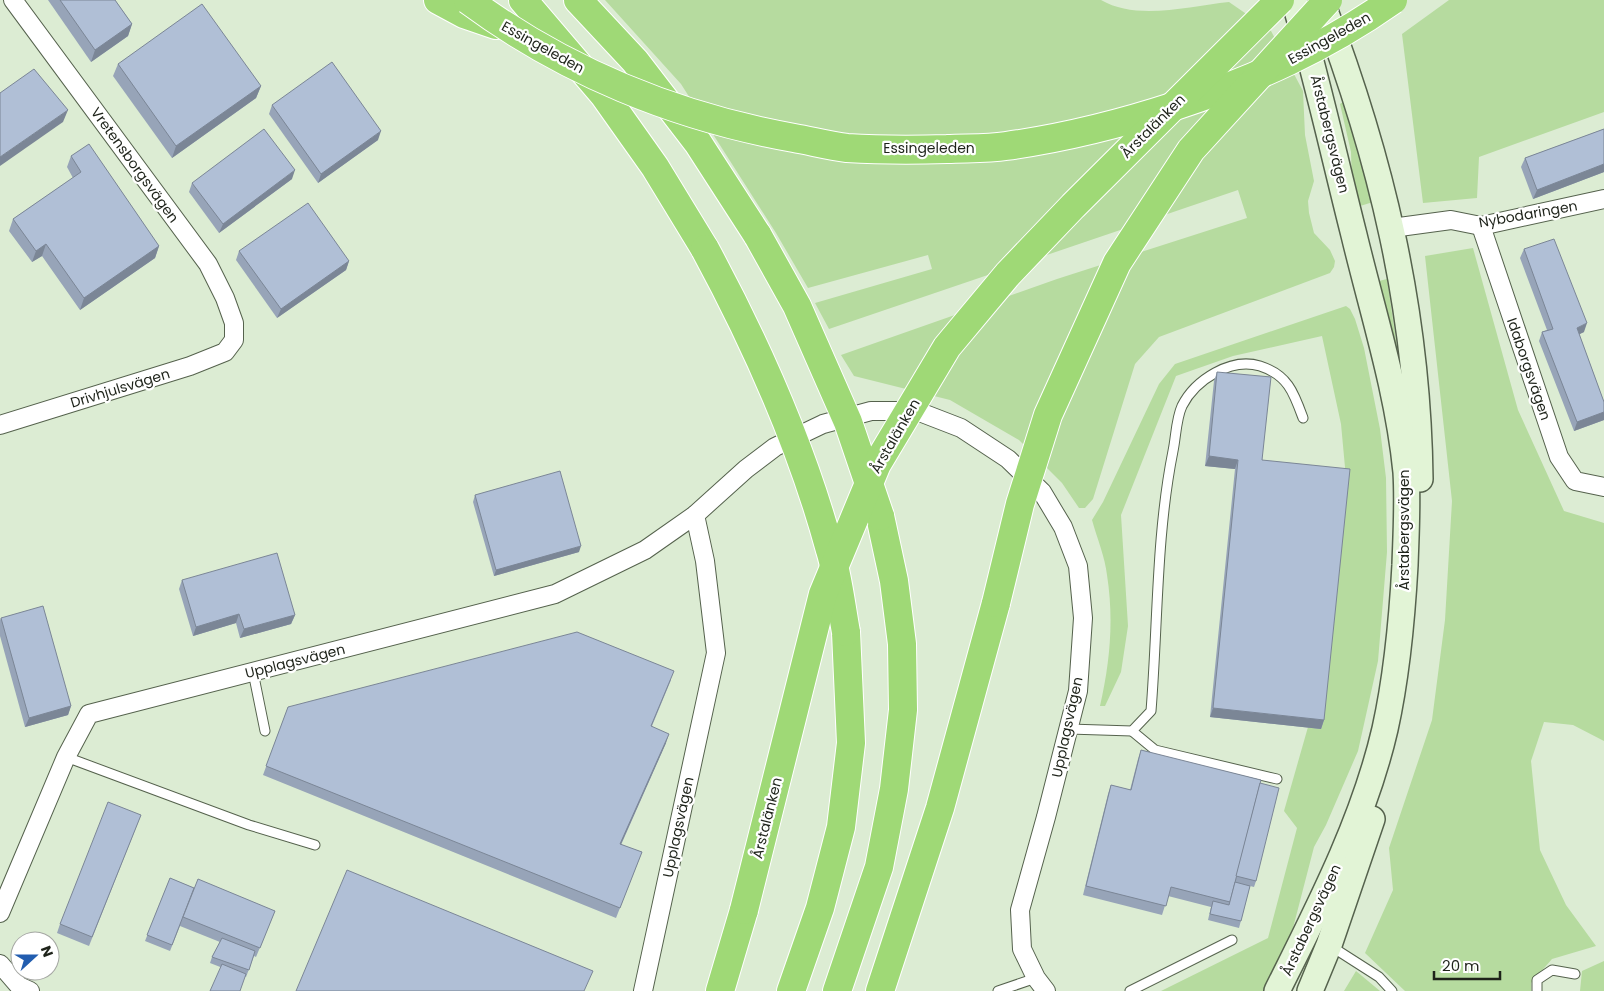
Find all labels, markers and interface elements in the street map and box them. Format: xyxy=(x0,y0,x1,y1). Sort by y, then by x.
street label: Essingeleden xyxy=(1284,7,1374,69)
street label: Essingeleden xyxy=(498,16,588,78)
street label: Årstabergsvägen xyxy=(1306,73,1354,195)
street label: Årstalänken xyxy=(1116,89,1190,163)
street label: Vretensborgsvägen xyxy=(86,103,184,227)
street label: Essingeleden xyxy=(883,138,975,158)
street label: Nybodaringen xyxy=(1477,195,1579,233)
street label: Idaborgsvägen xyxy=(1502,315,1556,423)
street label: Drivhjulsvägen xyxy=(68,363,172,413)
street label: Årstalänken xyxy=(866,395,924,477)
street label: Årstabergsvägen xyxy=(1394,469,1414,591)
street label: Upplagsvägen xyxy=(243,639,347,683)
street label: Upplagsvägen xyxy=(1047,675,1087,779)
street label: Upplagsvägen xyxy=(658,775,698,879)
street label: Årstalänken xyxy=(747,775,787,861)
street label: Årstabergsvägen xyxy=(1276,861,1346,979)
north arrow xyxy=(10,931,60,981)
text: N xyxy=(36,943,58,960)
scale bar xyxy=(1434,948,1500,980)
text: 20 m xyxy=(1442,955,1480,976)

